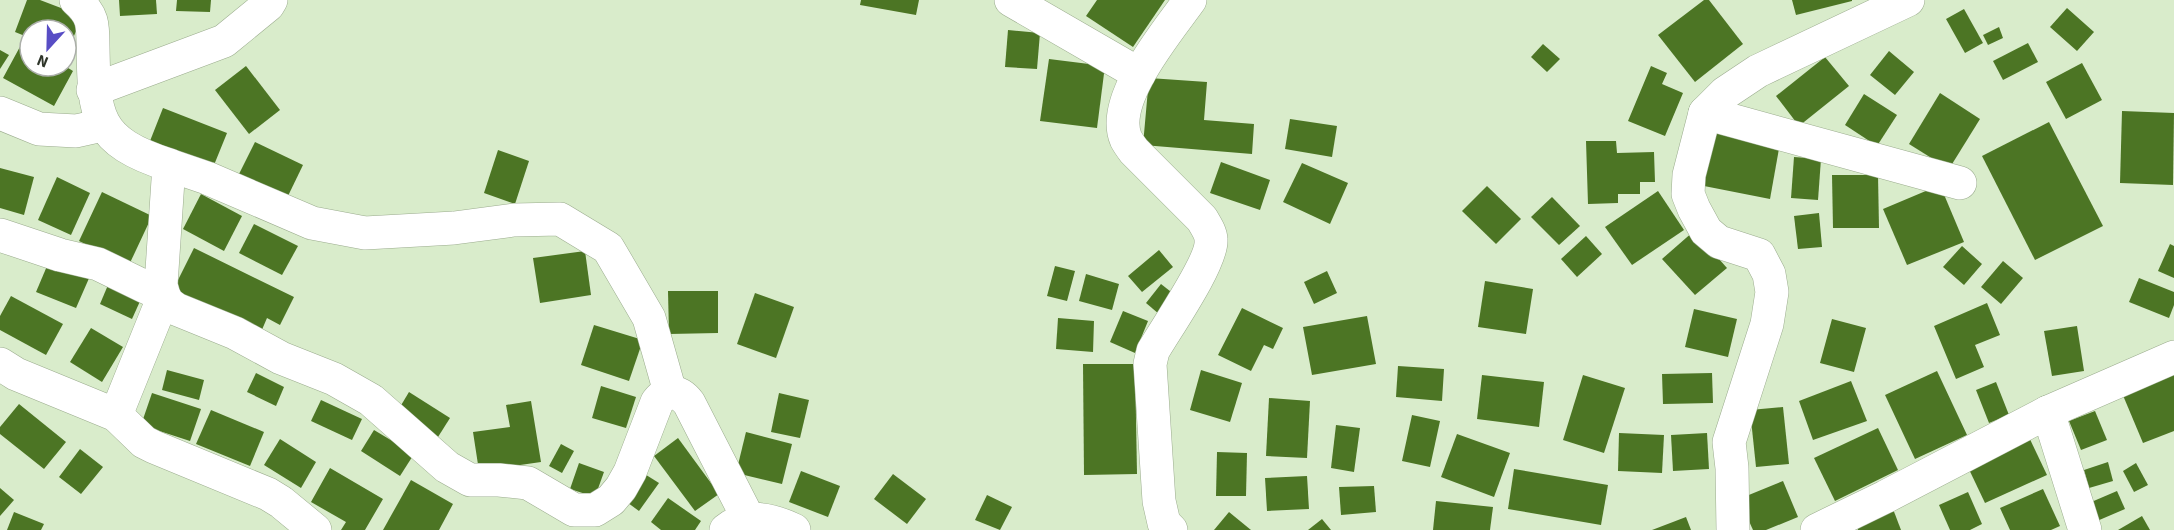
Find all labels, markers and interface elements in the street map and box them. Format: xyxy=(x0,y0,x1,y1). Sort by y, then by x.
north arrow xyxy=(18,18,78,78)
text: N xyxy=(34,49,52,73)

